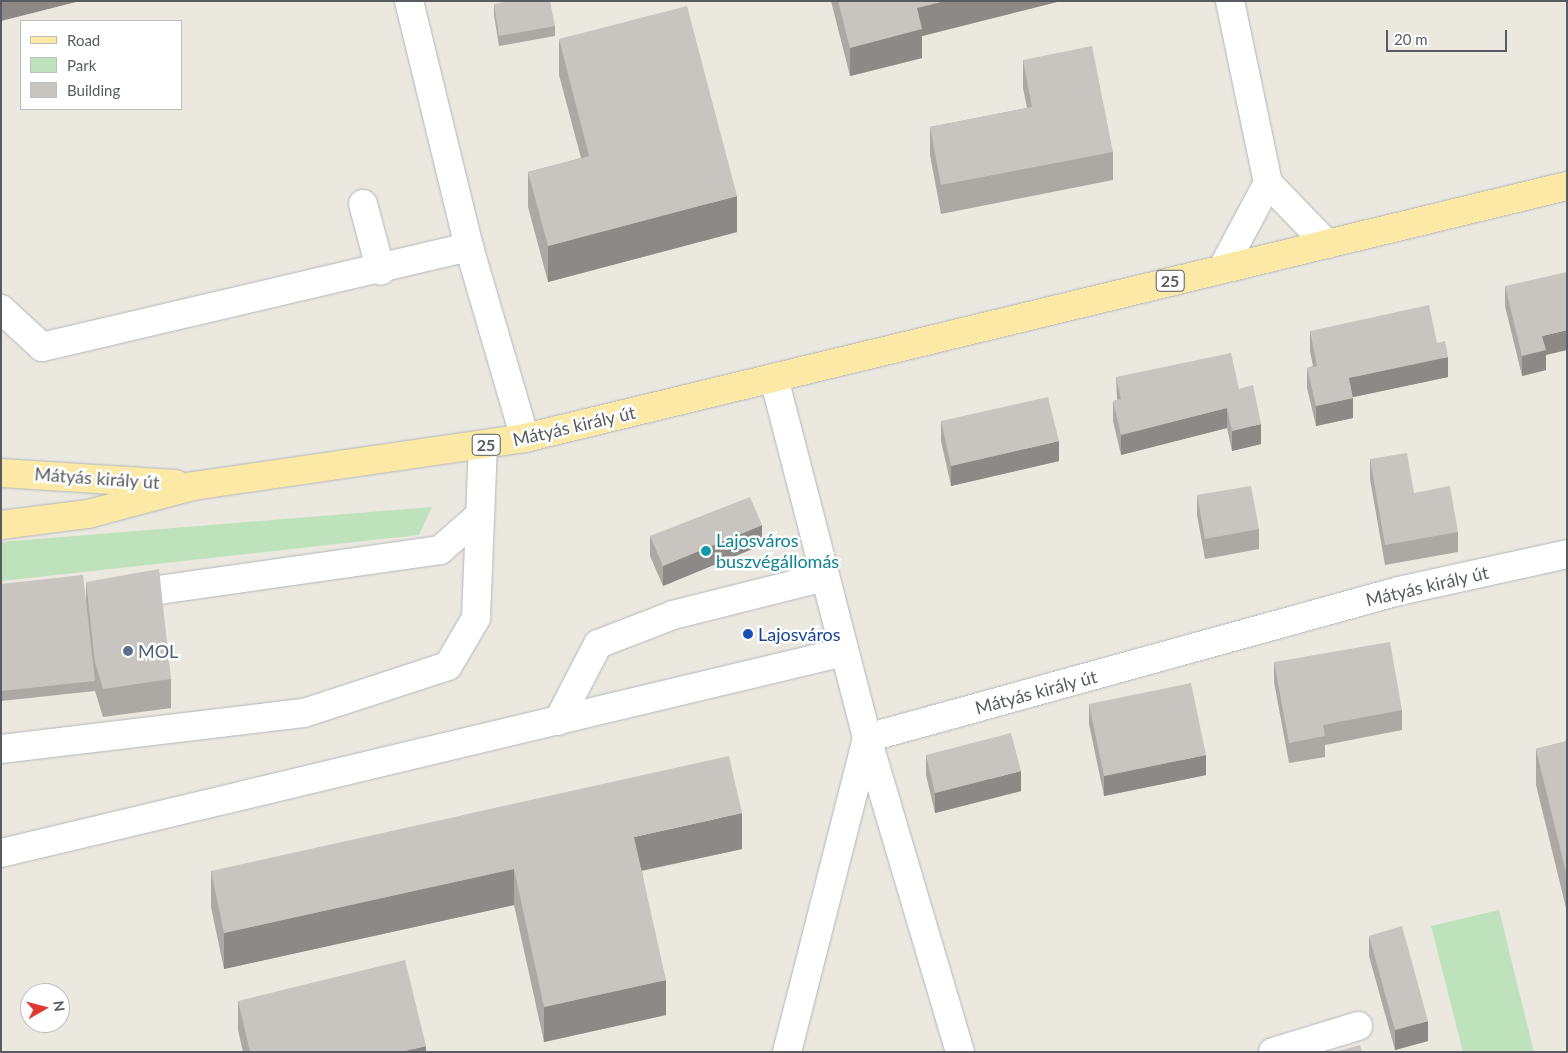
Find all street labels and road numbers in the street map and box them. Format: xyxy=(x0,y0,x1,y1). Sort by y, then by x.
road number: 25 xyxy=(1155,268,1185,294)
street label: Mátyás király út xyxy=(510,401,638,451)
road number: 25 xyxy=(471,432,501,458)
street label: Mátyás király út xyxy=(34,463,160,493)
street label: Mátyás király út xyxy=(1363,561,1491,611)
street label: Mátyás király út xyxy=(973,665,1099,719)

